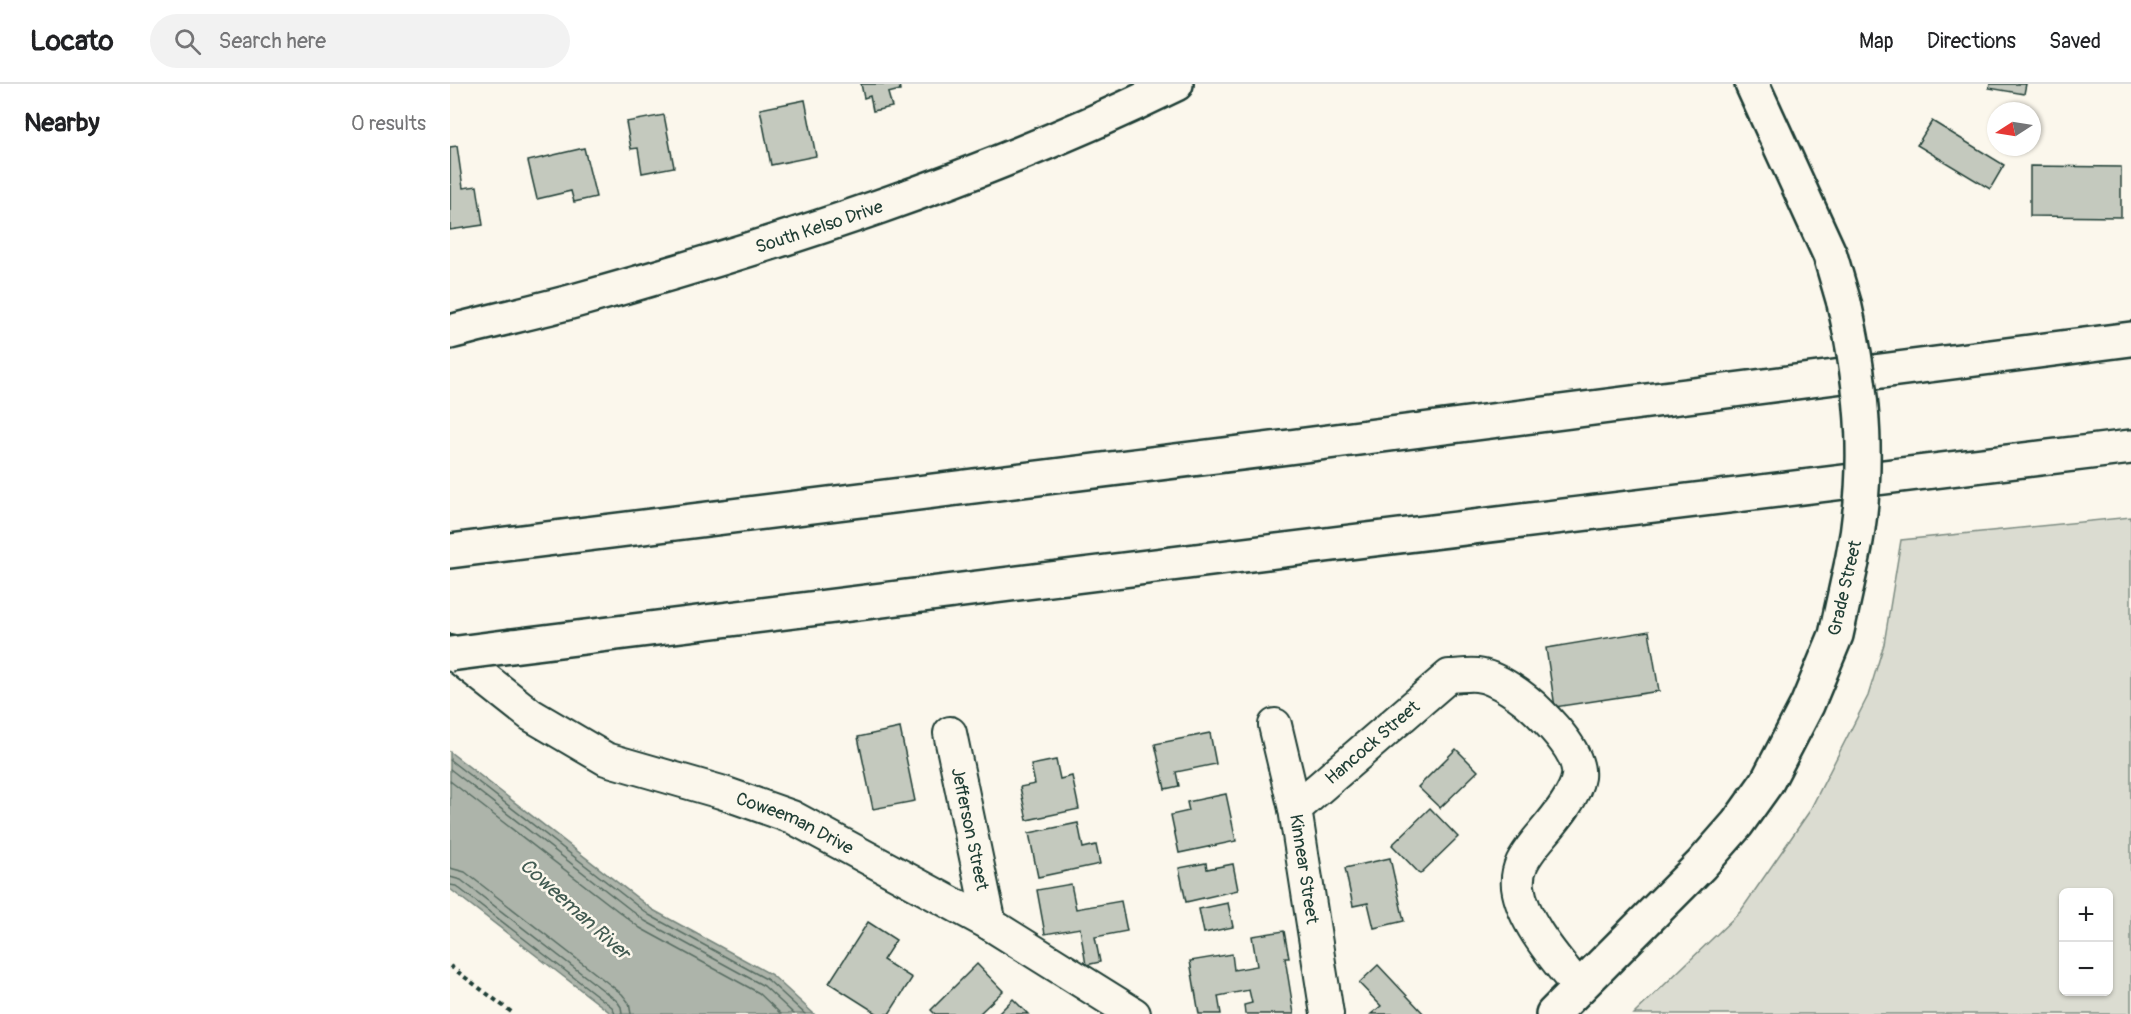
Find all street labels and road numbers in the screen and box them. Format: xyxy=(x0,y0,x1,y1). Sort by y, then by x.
street label: South Kelso Drive xyxy=(753,195,886,258)
street label: Grade Street xyxy=(1823,537,1867,638)
street label: Hancock Street xyxy=(1320,695,1425,790)
street label: Jefferson Street xyxy=(946,765,994,893)
street label: Coweeman Drive xyxy=(733,787,858,860)
street label: Kinnear Street xyxy=(1284,812,1324,926)

